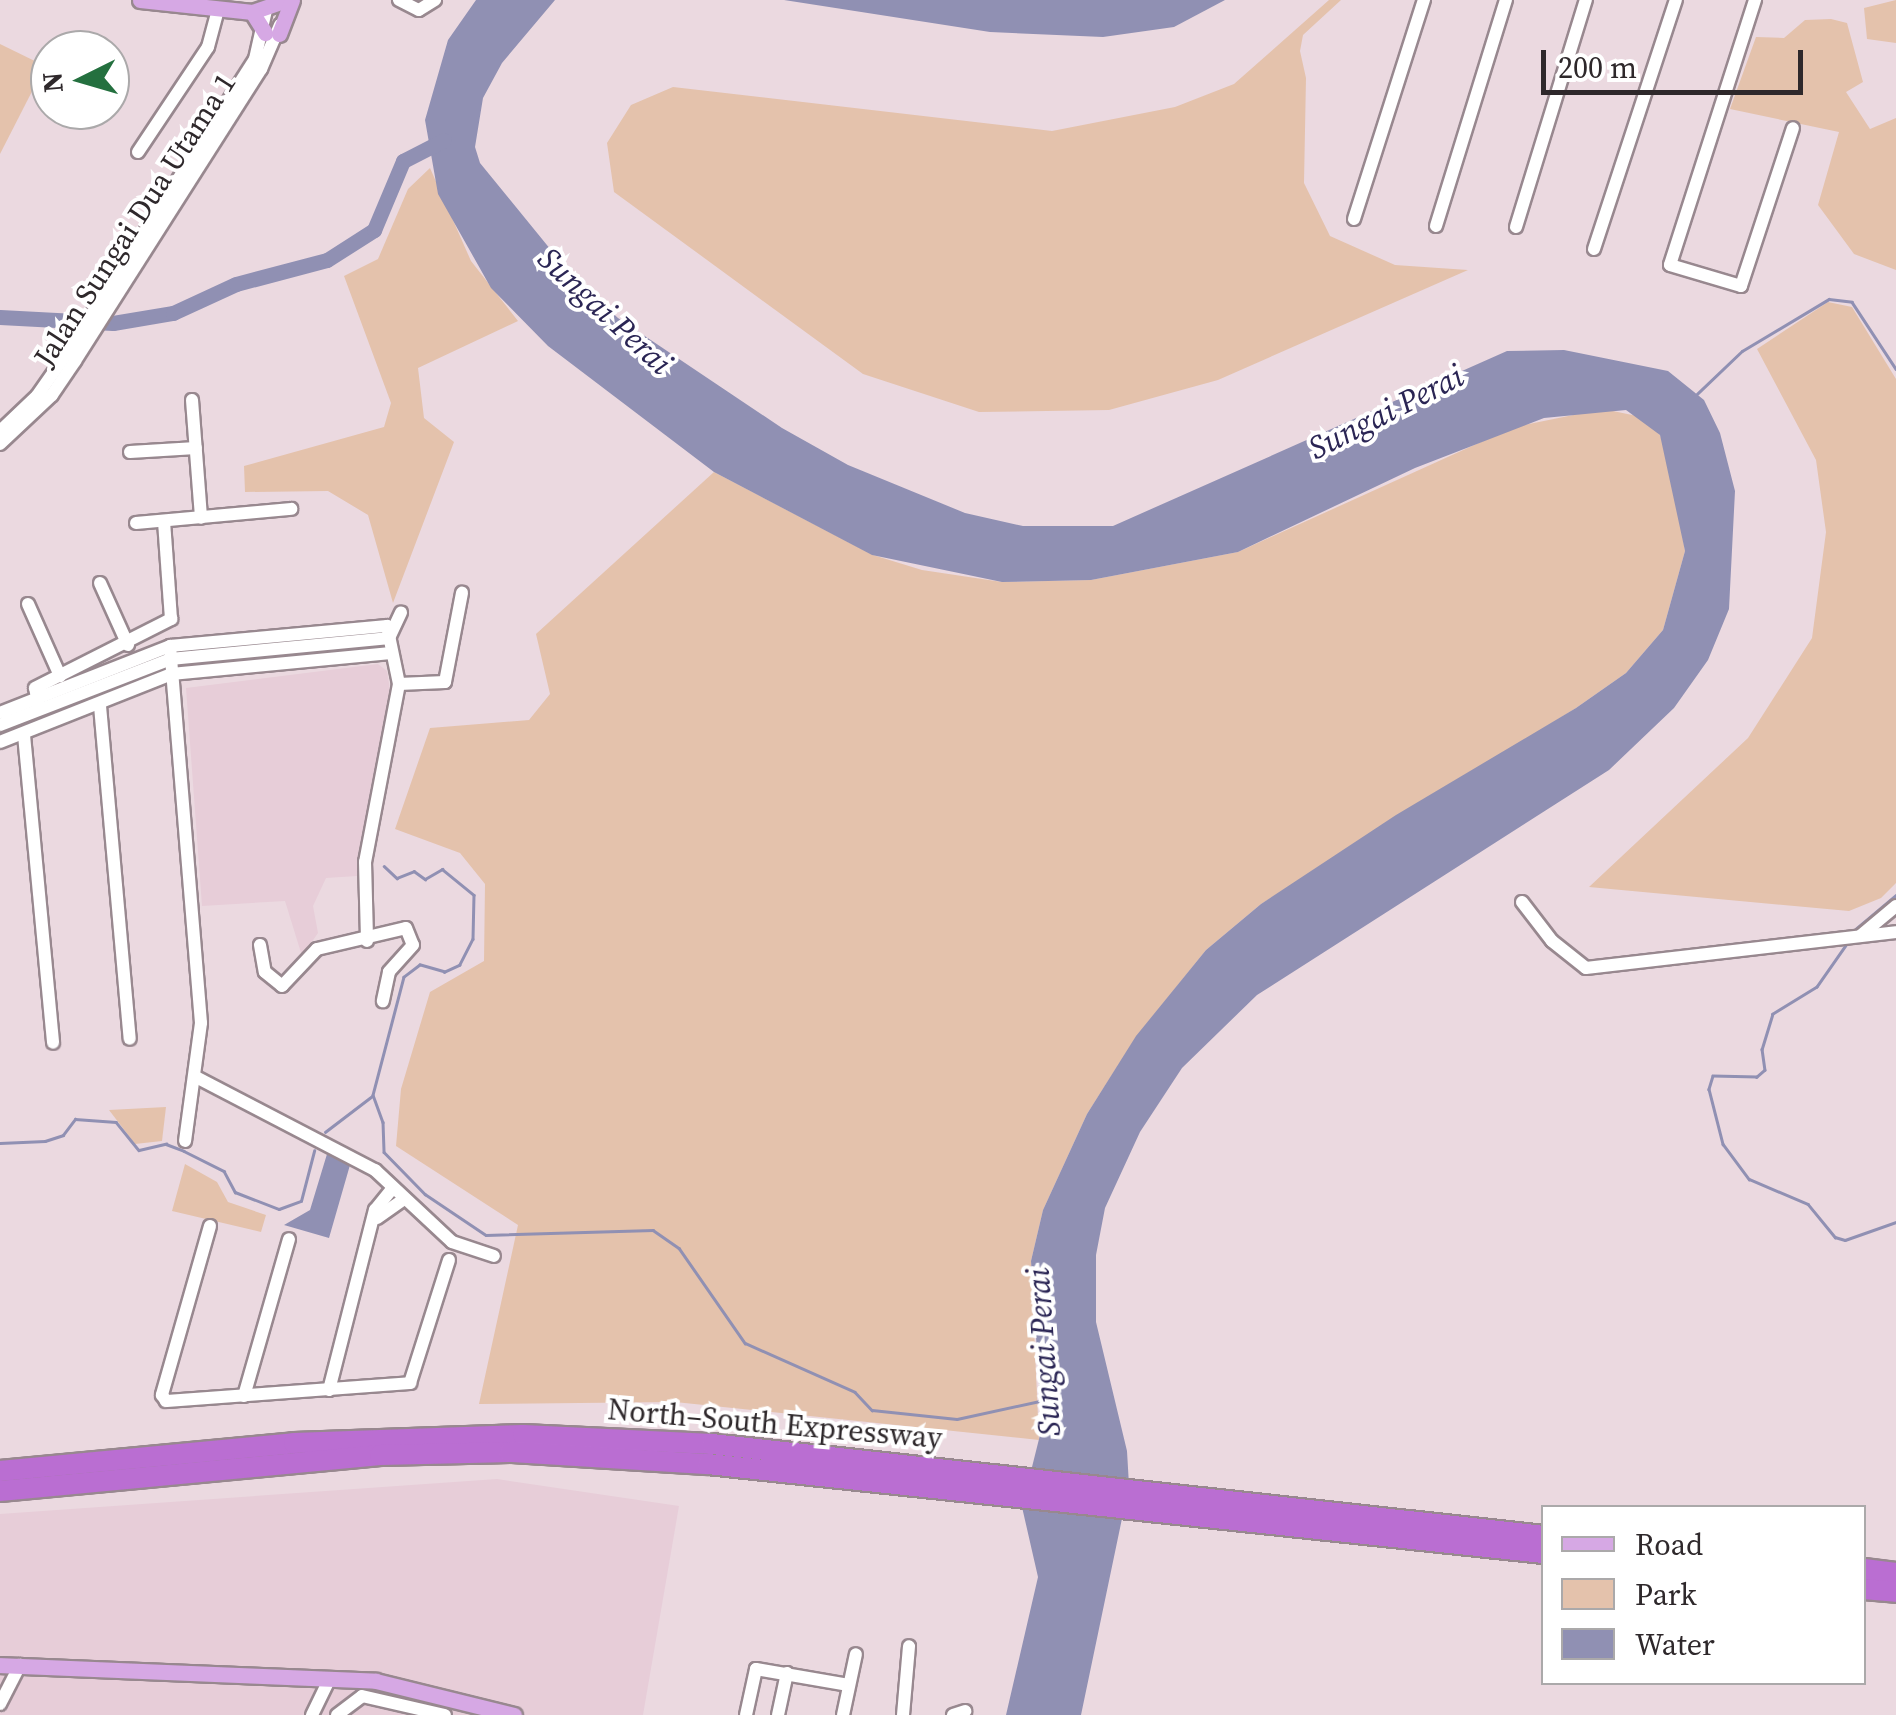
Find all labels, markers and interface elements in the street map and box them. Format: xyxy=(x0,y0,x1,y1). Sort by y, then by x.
north arrow xyxy=(30,30,130,130)
scale bar xyxy=(1546,30,1808,92)
text: 200 m xyxy=(1558,47,1637,88)
street label: Jalan Sungai Dua Utama 1 xyxy=(27,66,243,374)
text: N xyxy=(32,71,72,94)
water label: Sungai Perai xyxy=(530,239,680,383)
water label: Sungai Perai xyxy=(1302,357,1470,467)
water label: Sungai Perai xyxy=(1019,1266,1069,1438)
street label: North–South Expressway xyxy=(606,1391,944,1457)
legend xyxy=(1541,1505,1866,1685)
text: Road xyxy=(1635,1524,1703,1565)
text: Park xyxy=(1635,1574,1697,1615)
text: Water xyxy=(1635,1624,1715,1665)

